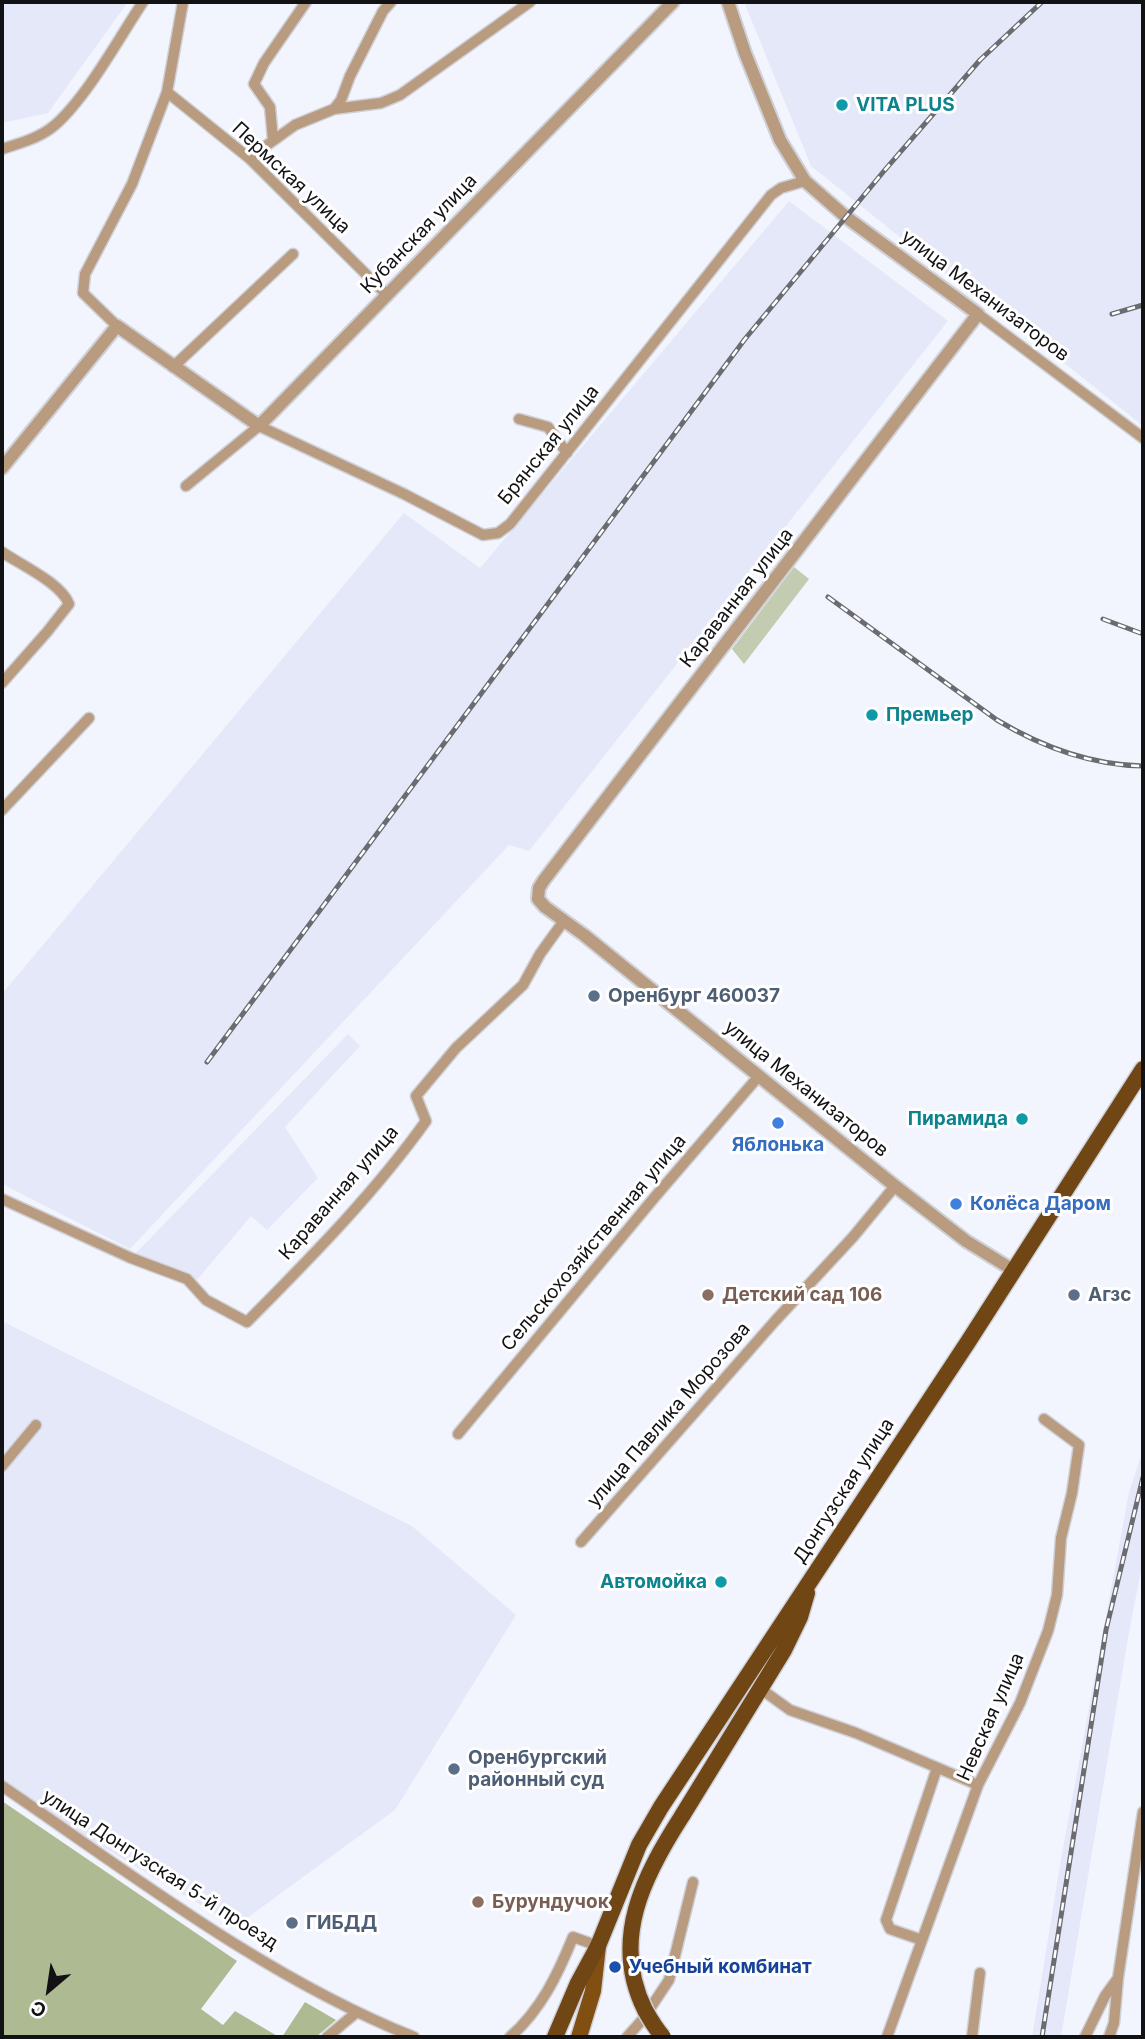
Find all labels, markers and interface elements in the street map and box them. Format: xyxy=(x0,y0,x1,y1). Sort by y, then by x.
place label: VITA PLUS xyxy=(856,94,955,116)
marker: VITA PLUS xyxy=(834,97,850,113)
street label: Пермская улица xyxy=(227,117,355,239)
street label: Кубанская улица xyxy=(356,169,482,299)
street label: улица Механизаторов xyxy=(897,225,1073,367)
street label: Брянская улица xyxy=(494,381,604,509)
street label: Караванная улица xyxy=(676,524,798,672)
place label: Премьер xyxy=(886,704,973,726)
marker: Премьер xyxy=(864,707,880,723)
place label: Оренбург 460037 xyxy=(608,985,780,1007)
marker: Оренбург 460037 xyxy=(586,988,602,1004)
street label: улица Механизаторов xyxy=(719,1016,893,1162)
place label: Пирамида xyxy=(908,1108,1008,1130)
marker: Пирамида xyxy=(1014,1111,1030,1127)
marker: Яблонька xyxy=(770,1115,786,1131)
street label: Караванная улица xyxy=(275,1121,403,1265)
street label: Сельскохозяйственная улица xyxy=(497,1130,691,1356)
place label: Яблонька xyxy=(732,1134,824,1156)
place label: Колёса Даром xyxy=(970,1193,1111,1215)
marker: Колёса Даром xyxy=(948,1196,964,1212)
place label: Детский сад 106 xyxy=(722,1284,882,1306)
place label: Агзс xyxy=(1088,1284,1131,1306)
marker: Детский сад 106 xyxy=(700,1287,716,1303)
marker: Агзс xyxy=(1066,1287,1082,1303)
street label: улица Павлика Морозова xyxy=(583,1318,755,1512)
street label: Донгузская улица xyxy=(789,1414,899,1568)
place label: Автомойка xyxy=(600,1571,707,1593)
marker: Автомойка xyxy=(713,1574,729,1590)
street label: Невская улица xyxy=(953,1650,1029,1784)
place label: Оренбургский районный суд xyxy=(468,1747,607,1791)
marker: Оренбургский районный суд xyxy=(446,1761,462,1777)
street label: улица Донгузская 5-й проезд xyxy=(38,1785,282,1955)
place label: Бурундучок xyxy=(492,1891,609,1913)
marker: Бурундучок xyxy=(470,1894,486,1910)
place label: ГИБДД xyxy=(306,1912,377,1934)
marker: ГИБДД xyxy=(284,1915,300,1931)
north arrow xyxy=(14,1955,84,2025)
place label: Учебный комбинат xyxy=(629,1956,812,1978)
marker: Учебный комбинат xyxy=(607,1959,623,1975)
text: С xyxy=(27,1995,50,2022)

